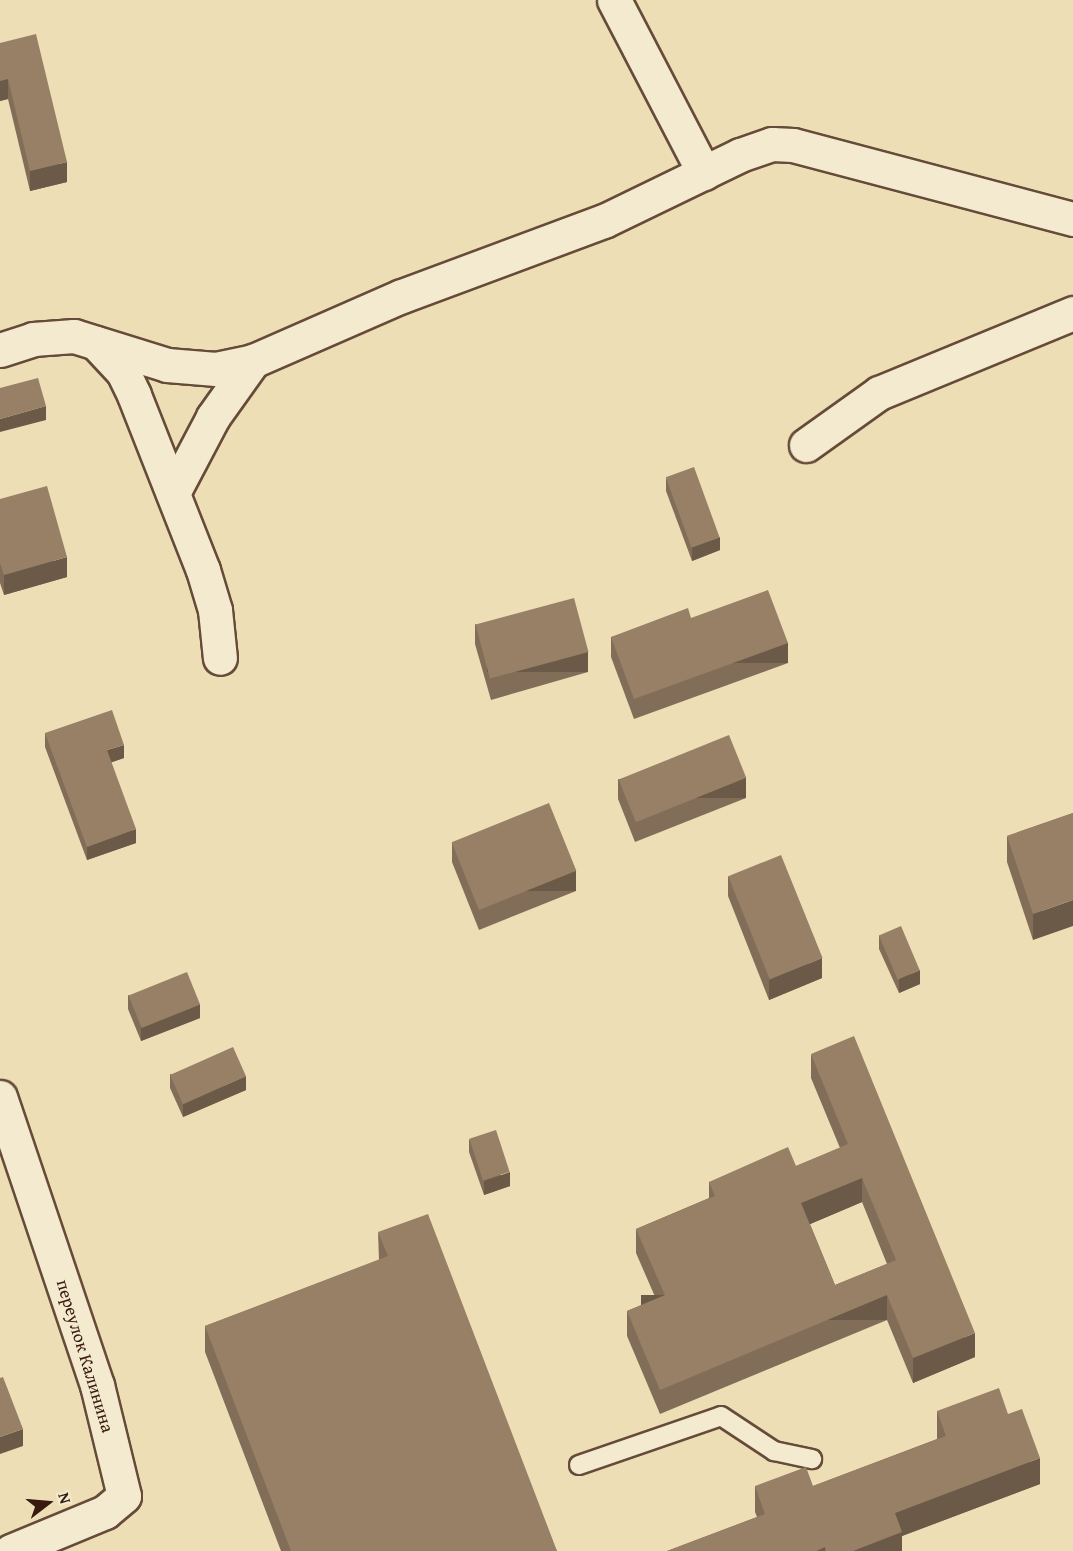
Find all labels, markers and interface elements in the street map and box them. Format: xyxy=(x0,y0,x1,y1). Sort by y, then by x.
street label: переулок Калинина xyxy=(51,1277,119,1435)
north arrow xyxy=(18,1473,78,1533)
text: N xyxy=(52,1490,78,1506)

